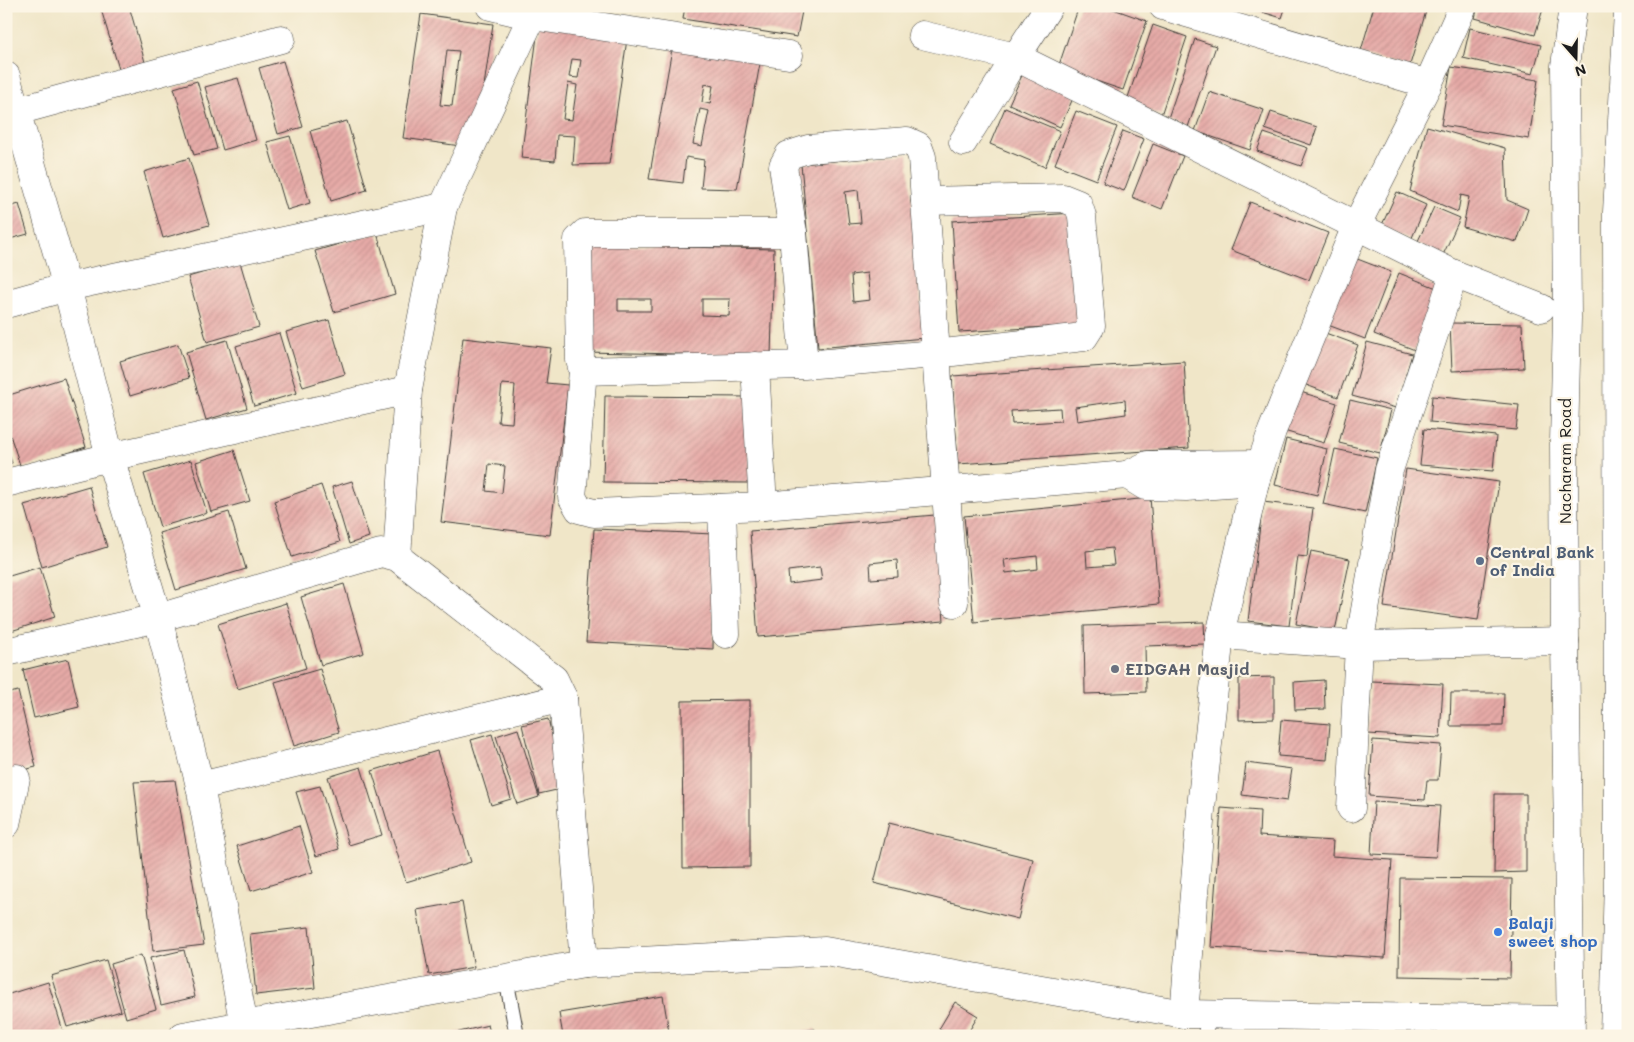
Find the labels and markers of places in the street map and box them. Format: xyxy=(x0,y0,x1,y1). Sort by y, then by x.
place label: Central Bank of India xyxy=(1490,541,1594,580)
marker: Central Bank of India xyxy=(1474,555,1486,567)
place label: EIDGAH Masjid xyxy=(1125,658,1249,679)
marker: EIDGAH Masjid xyxy=(1109,663,1121,675)
place label: Balaji sweet shop xyxy=(1508,912,1597,951)
marker: Balaji sweet shop xyxy=(1492,926,1504,938)

